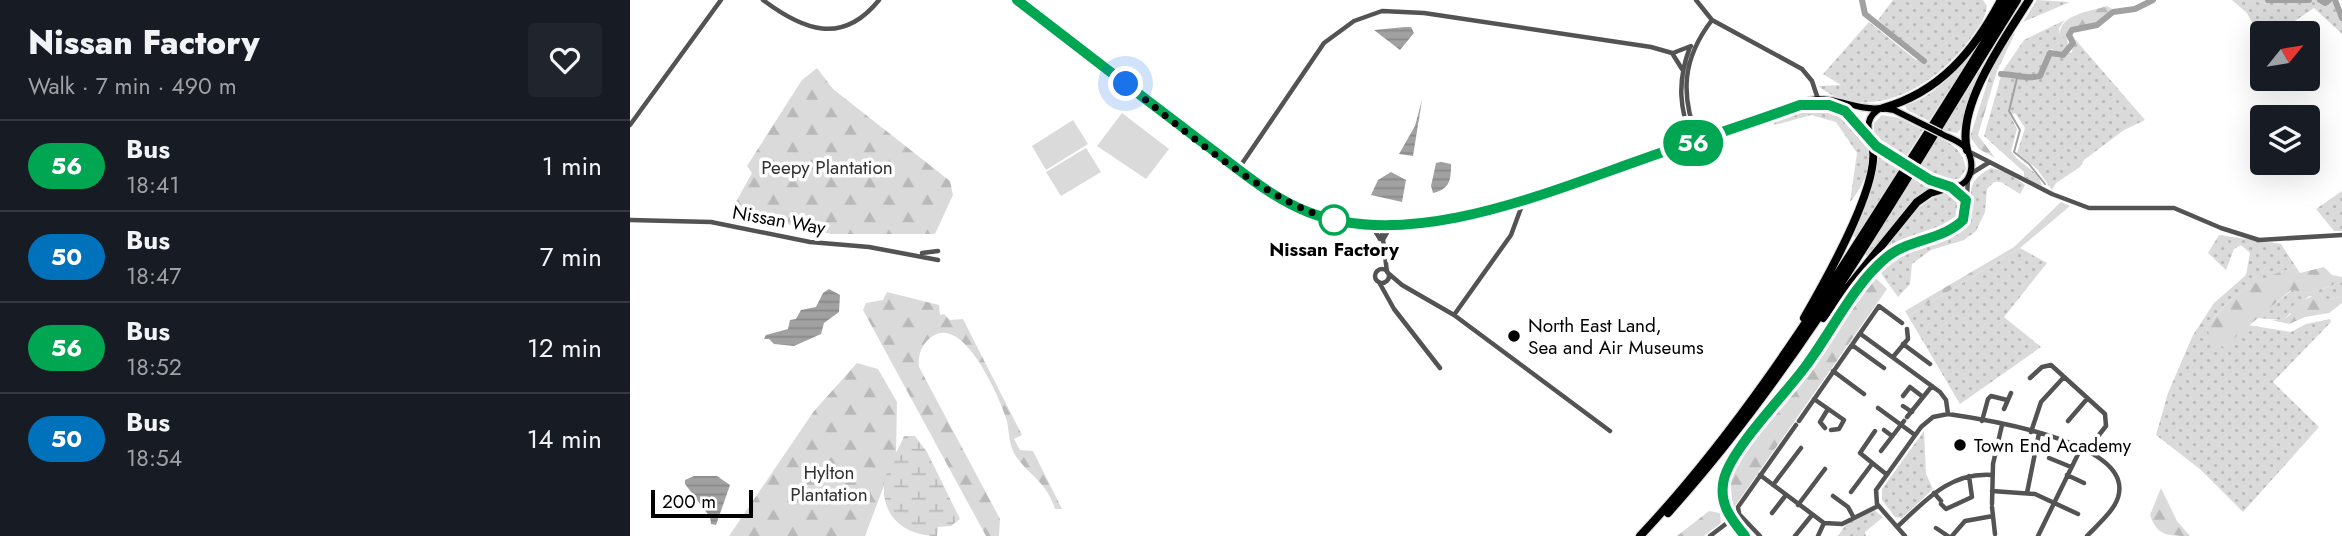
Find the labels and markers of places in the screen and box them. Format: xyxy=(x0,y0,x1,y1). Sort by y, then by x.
marker: Nissan Factory xyxy=(1319,205,1349,235)
place label: Nissan Factory xyxy=(1269,236,1400,263)
place label: North East Land, Sea and Air Museums xyxy=(1528,312,1704,361)
marker: North East Land, Sea and Air Museums xyxy=(1506,328,1522,344)
place label: Town End Academy xyxy=(1974,432,2132,459)
marker: Town End Academy xyxy=(1952,437,1968,453)

